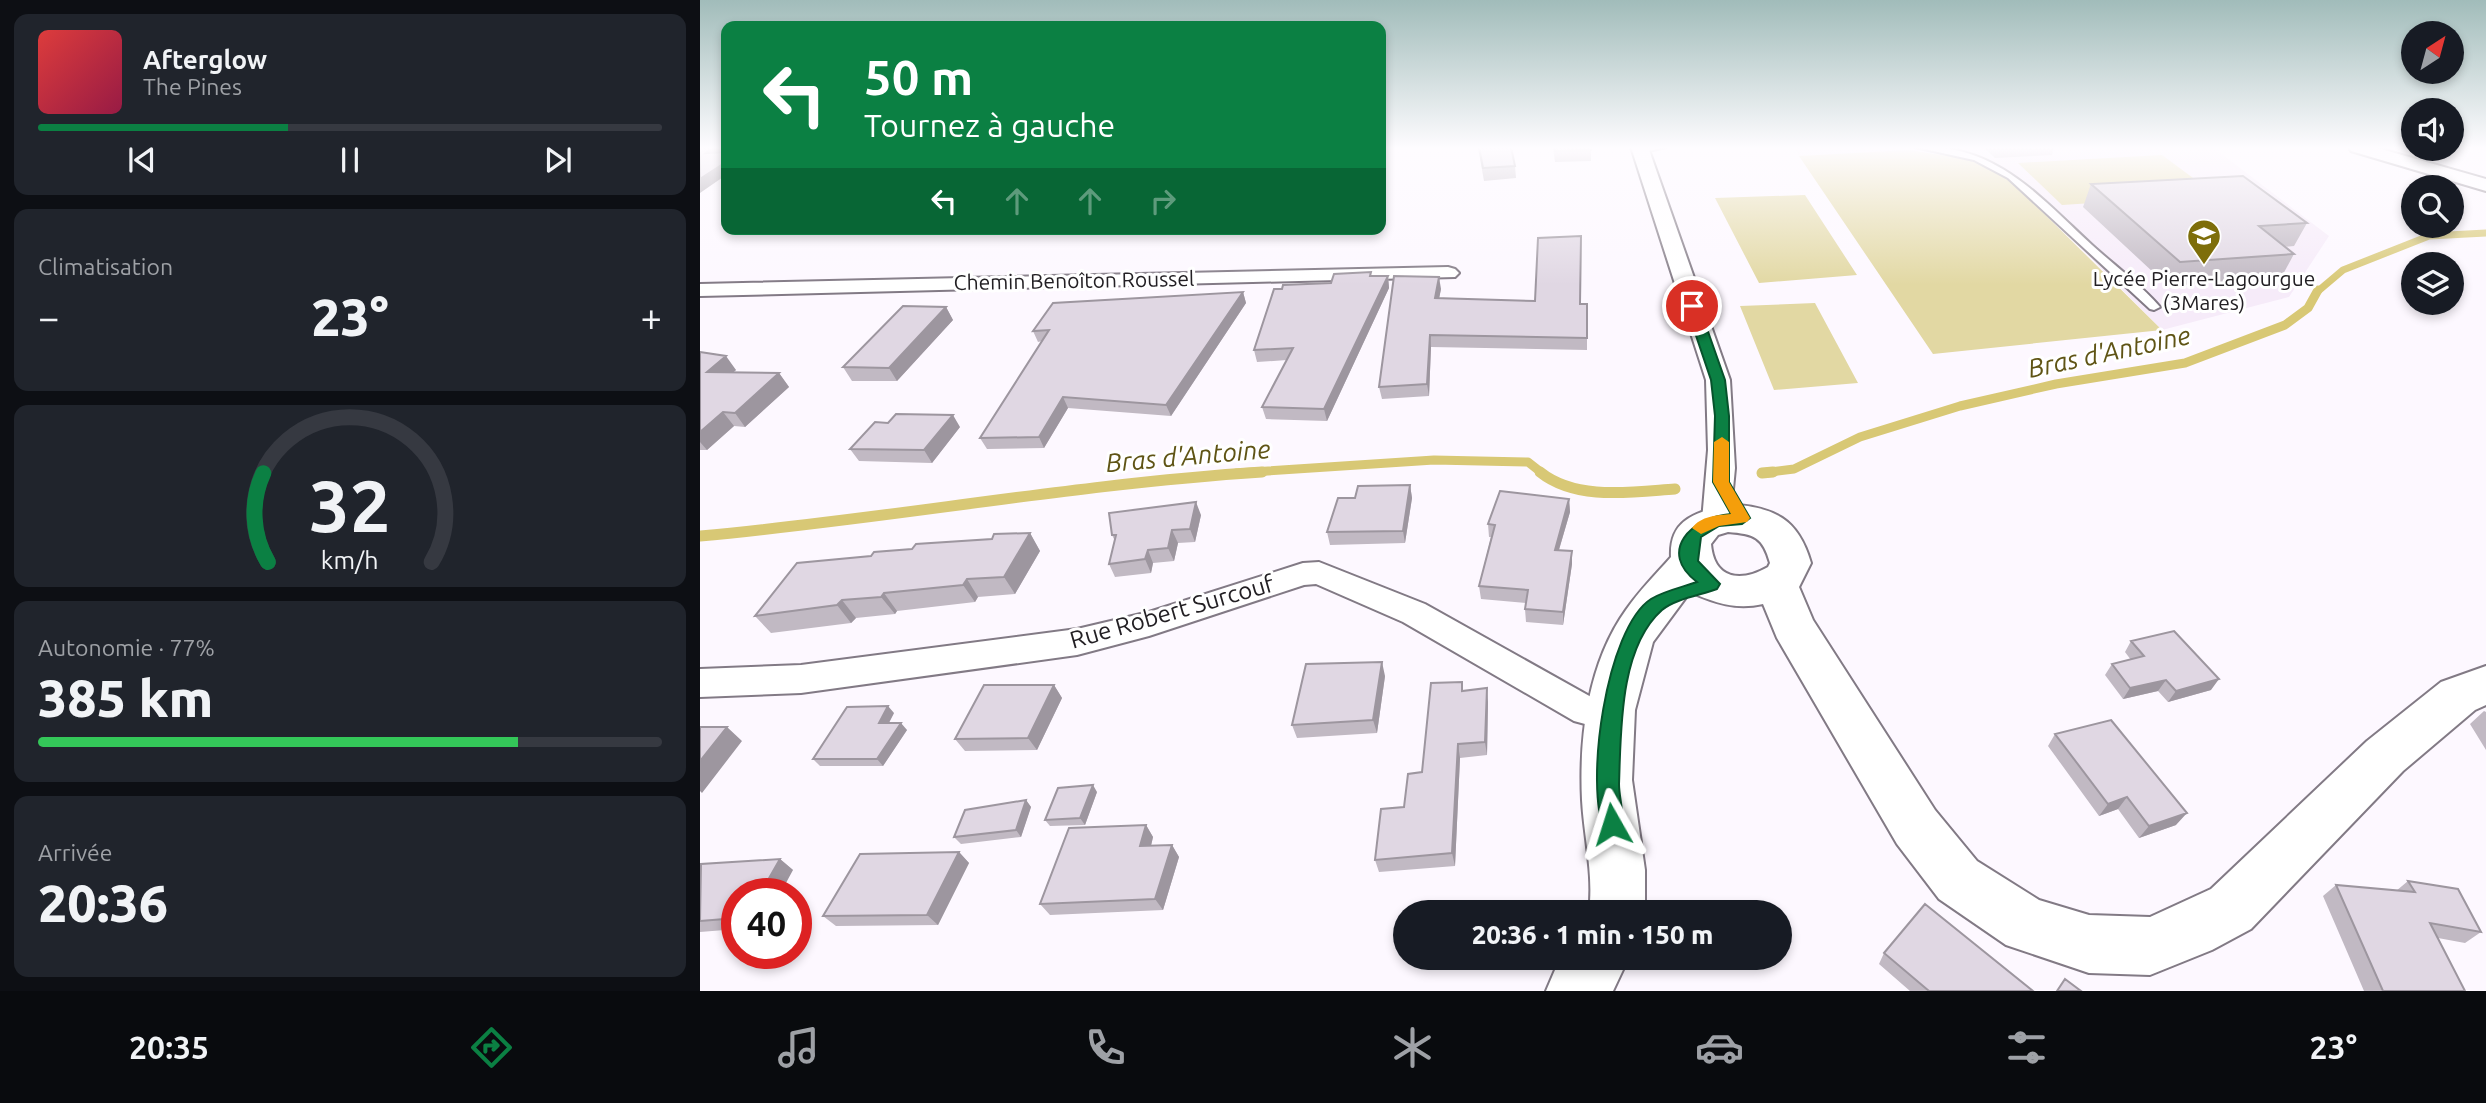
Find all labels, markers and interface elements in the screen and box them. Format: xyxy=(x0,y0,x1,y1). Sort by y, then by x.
north arrow xyxy=(2401,21,2464,84)
map controls xyxy=(2401,21,2464,315)
text: Afterglow xyxy=(143,45,267,74)
icon: left xyxy=(749,49,840,140)
text: 50 m xyxy=(864,49,973,104)
text: The Pines xyxy=(143,74,242,99)
button: sound xyxy=(2401,98,2464,161)
text: Tournez à gauche xyxy=(864,107,1115,143)
icon: previous xyxy=(123,141,161,179)
icon: pause xyxy=(331,141,369,179)
icon: next xyxy=(539,141,577,179)
button: search xyxy=(2401,175,2464,238)
icon: left xyxy=(925,182,963,220)
icon: ahead xyxy=(998,182,1036,220)
icon: ahead xyxy=(1071,182,1109,220)
icon: right xyxy=(1144,182,1182,220)
school or university icon: Lycée Pierre-Lagourgue (3Mares) xyxy=(2185,217,2223,266)
button: layers xyxy=(2401,252,2464,315)
text: Climatisation xyxy=(38,254,173,279)
street label: Chemin Benoîton Roussel xyxy=(953,266,1195,294)
place label: Lycée Pierre-Lagourgue (3Mares) xyxy=(2093,266,2315,314)
pin xyxy=(1662,276,1722,336)
icon: arrive xyxy=(1673,287,1711,325)
text: 23° xyxy=(311,288,389,346)
text: − xyxy=(38,296,59,338)
text: + xyxy=(641,296,662,338)
water label: Bras d'Antoine xyxy=(2025,320,2193,383)
water label: Bras d'Antoine xyxy=(1104,434,1272,477)
text: 32 xyxy=(309,464,391,546)
text: km/h xyxy=(321,545,379,573)
street label: Rue Robert Surcouf xyxy=(1067,569,1278,654)
text: Autonomie · 77% xyxy=(38,635,215,660)
text: 385 km xyxy=(38,669,213,727)
position arrow xyxy=(1575,787,1649,861)
text: Arrivée xyxy=(38,840,113,865)
text: 20:36 xyxy=(38,874,168,932)
speed limit sign: 40 xyxy=(721,878,812,969)
text: 20:36 · 1 min · 150 m xyxy=(1472,920,1713,949)
icon: directions xyxy=(467,1023,516,1072)
icon: music xyxy=(774,1023,823,1072)
icon: phone xyxy=(1081,1023,1130,1072)
icon: climate xyxy=(1388,1023,1437,1072)
icon: car xyxy=(1695,1023,1744,1072)
icon: filters xyxy=(2002,1023,2051,1072)
text: 20:35 xyxy=(129,1029,209,1065)
text: 23° xyxy=(2310,1029,2357,1065)

